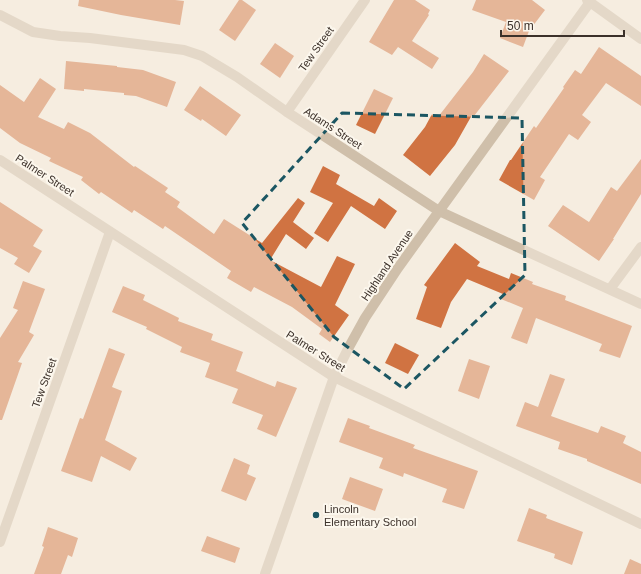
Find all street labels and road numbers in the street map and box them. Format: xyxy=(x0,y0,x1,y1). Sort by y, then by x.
street label: Tew Street xyxy=(296,24,336,74)
street label: Adams Street xyxy=(302,105,364,151)
street label: Palmer Street xyxy=(14,152,76,198)
street label: Highland Avenue xyxy=(359,227,415,303)
street label: Palmer Street xyxy=(284,328,348,374)
street label: Tew Street xyxy=(29,357,59,409)

